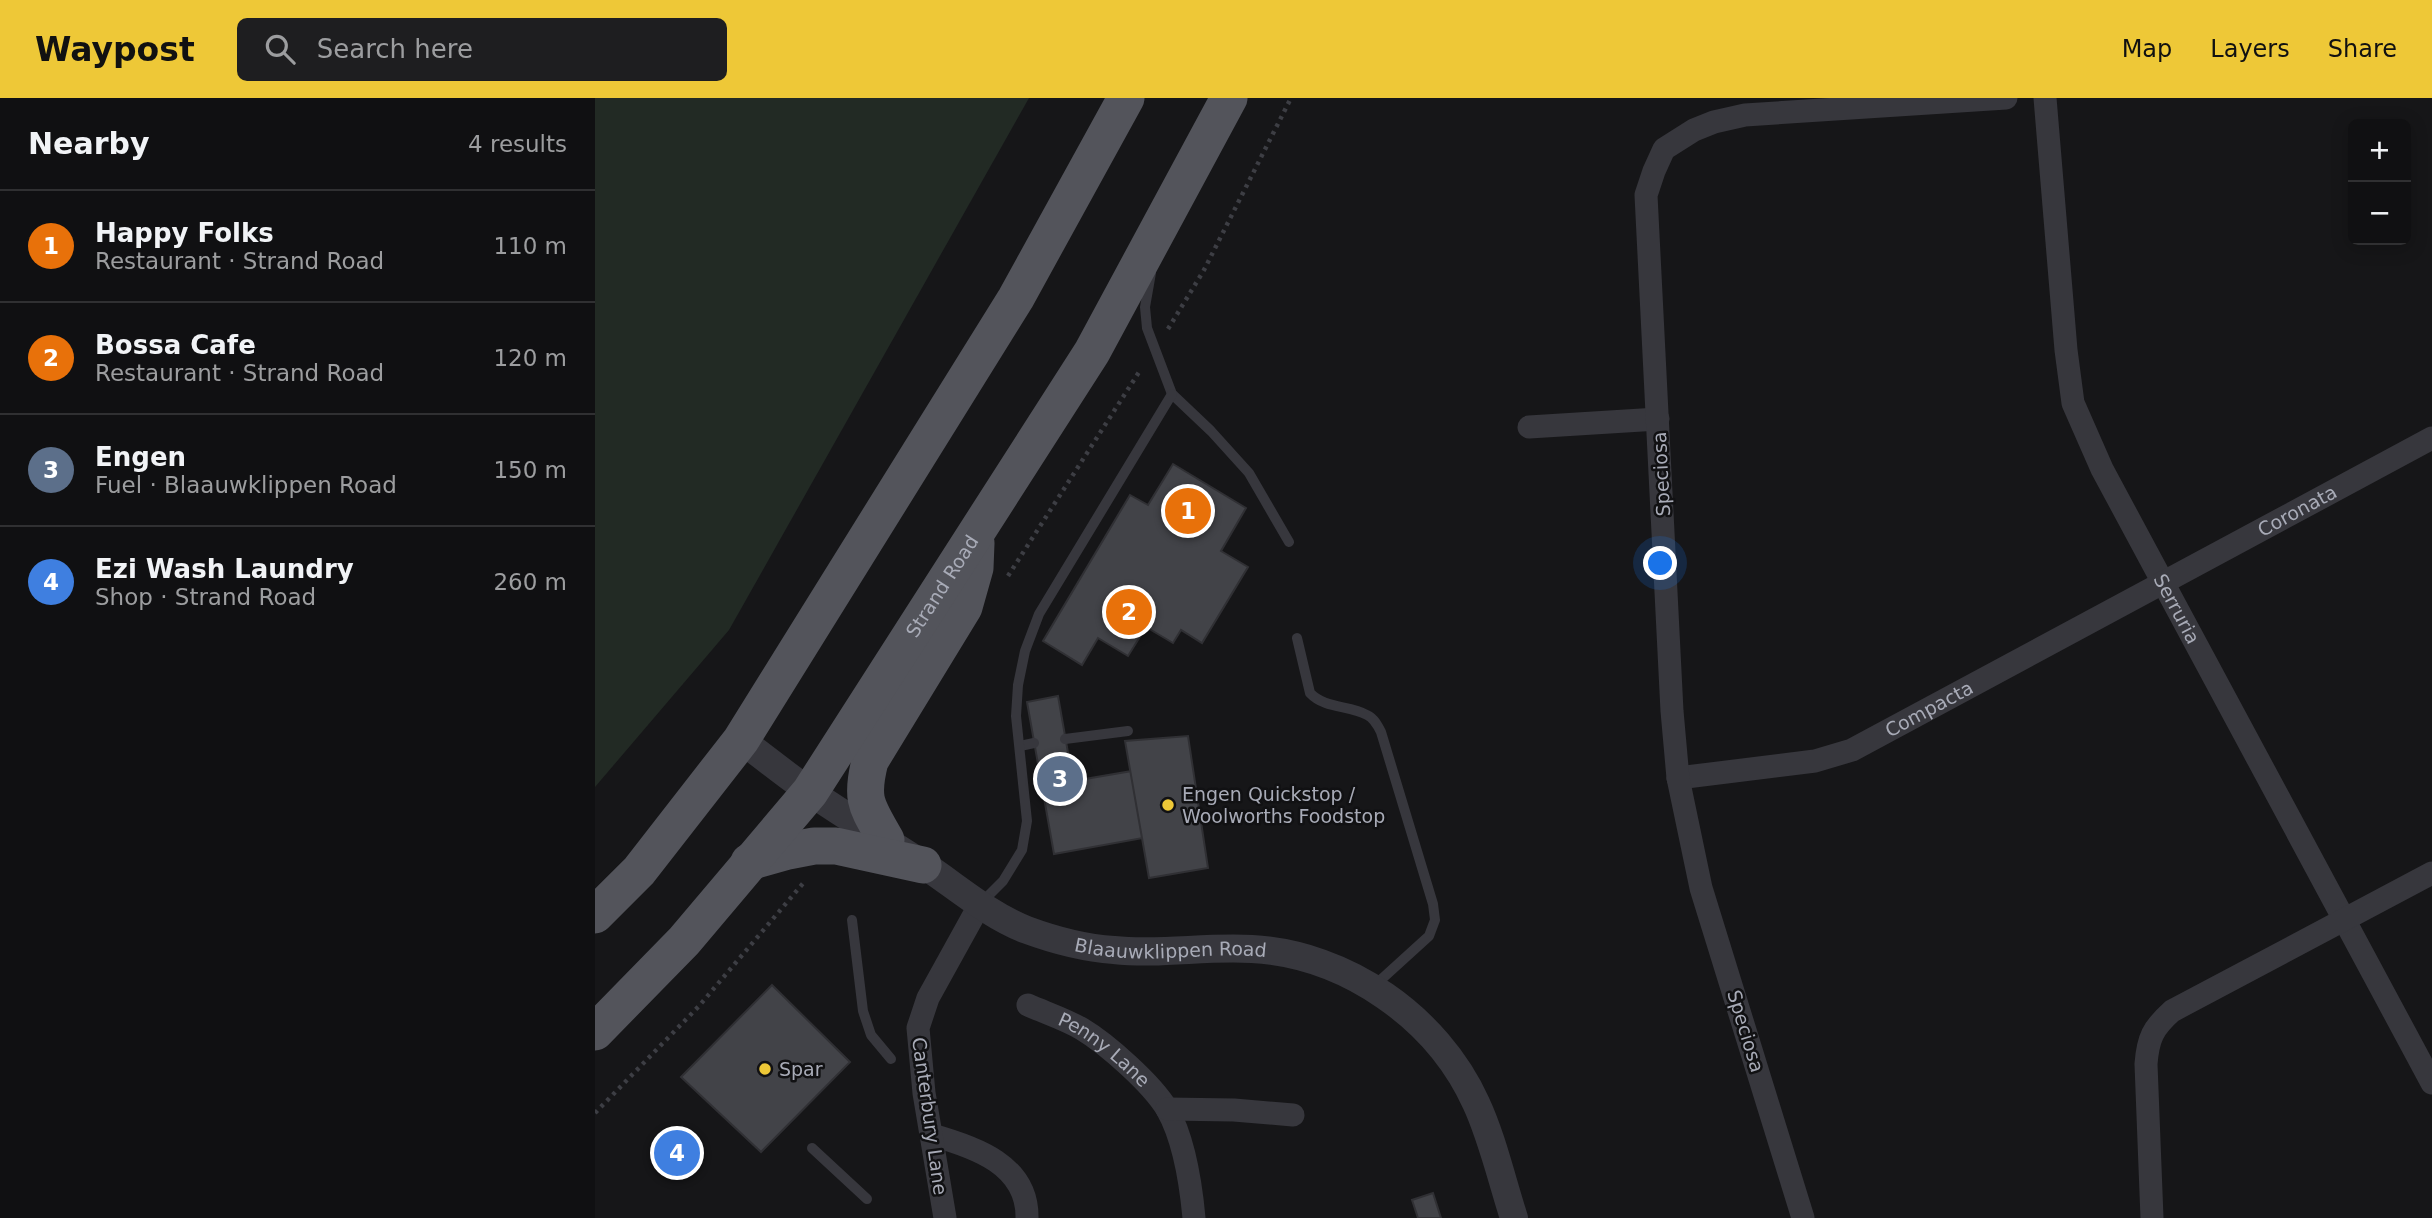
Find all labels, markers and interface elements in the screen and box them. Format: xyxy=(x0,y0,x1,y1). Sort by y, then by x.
search box xyxy=(237,18,727,81)
text: Waypost xyxy=(35,30,195,69)
icon: search xyxy=(261,30,299,68)
text: Search here xyxy=(317,34,473,64)
text: Map xyxy=(2122,35,2172,63)
text: Layers xyxy=(2210,35,2290,63)
text: Share xyxy=(2328,35,2397,63)
map controls xyxy=(2348,119,2411,245)
button: + xyxy=(2348,119,2411,182)
text: Nearby xyxy=(28,126,150,161)
text: 4 results xyxy=(468,131,567,157)
button: − xyxy=(2348,182,2411,245)
text: Happy Folks xyxy=(95,218,274,248)
text: 1 xyxy=(43,233,59,259)
text: 110 m xyxy=(493,233,567,259)
text: Restaurant · Strand Road xyxy=(95,248,384,274)
text: Bossa Cafe xyxy=(95,330,256,360)
text: 2 xyxy=(43,345,59,371)
text: 120 m xyxy=(493,345,567,371)
text: Restaurant · Strand Road xyxy=(95,360,384,386)
street label: Speciosa xyxy=(1648,431,1674,517)
text: Engen xyxy=(95,442,186,472)
text: 3 xyxy=(43,457,59,483)
text: 150 m xyxy=(493,457,567,483)
text: Fuel · Blaauwklippen Road xyxy=(95,472,397,498)
street label: Coronata xyxy=(2254,480,2340,541)
pin: 1 xyxy=(1165,485,1211,537)
street label: Strand Road xyxy=(901,531,983,641)
your location xyxy=(1643,546,1677,580)
text: Ezi Wash Laundry xyxy=(95,554,354,584)
text: 4 xyxy=(43,569,59,595)
text: 260 m xyxy=(493,569,567,595)
street label: Serruria xyxy=(2149,570,2205,647)
text: Shop · Strand Road xyxy=(95,584,316,610)
pin: 2 xyxy=(1106,586,1152,638)
street label: Compacta xyxy=(1881,676,1977,741)
pin: 3 xyxy=(1037,753,1083,805)
place label: Engen Quickstop / Woolworths Foodstop xyxy=(1182,783,1385,827)
marker: Engen Quickstop / Woolworths Foodstop xyxy=(1160,797,1176,813)
street label: Blaauwklippen Road xyxy=(1073,933,1268,963)
street label: Speciosa xyxy=(1723,987,1769,1075)
street label: Penny Lane xyxy=(1055,1008,1155,1091)
street label: Canterbury Lane xyxy=(908,1036,952,1196)
place label: Spar xyxy=(779,1058,823,1080)
marker: Spar xyxy=(757,1061,773,1077)
pin: 4 xyxy=(654,1127,700,1179)

